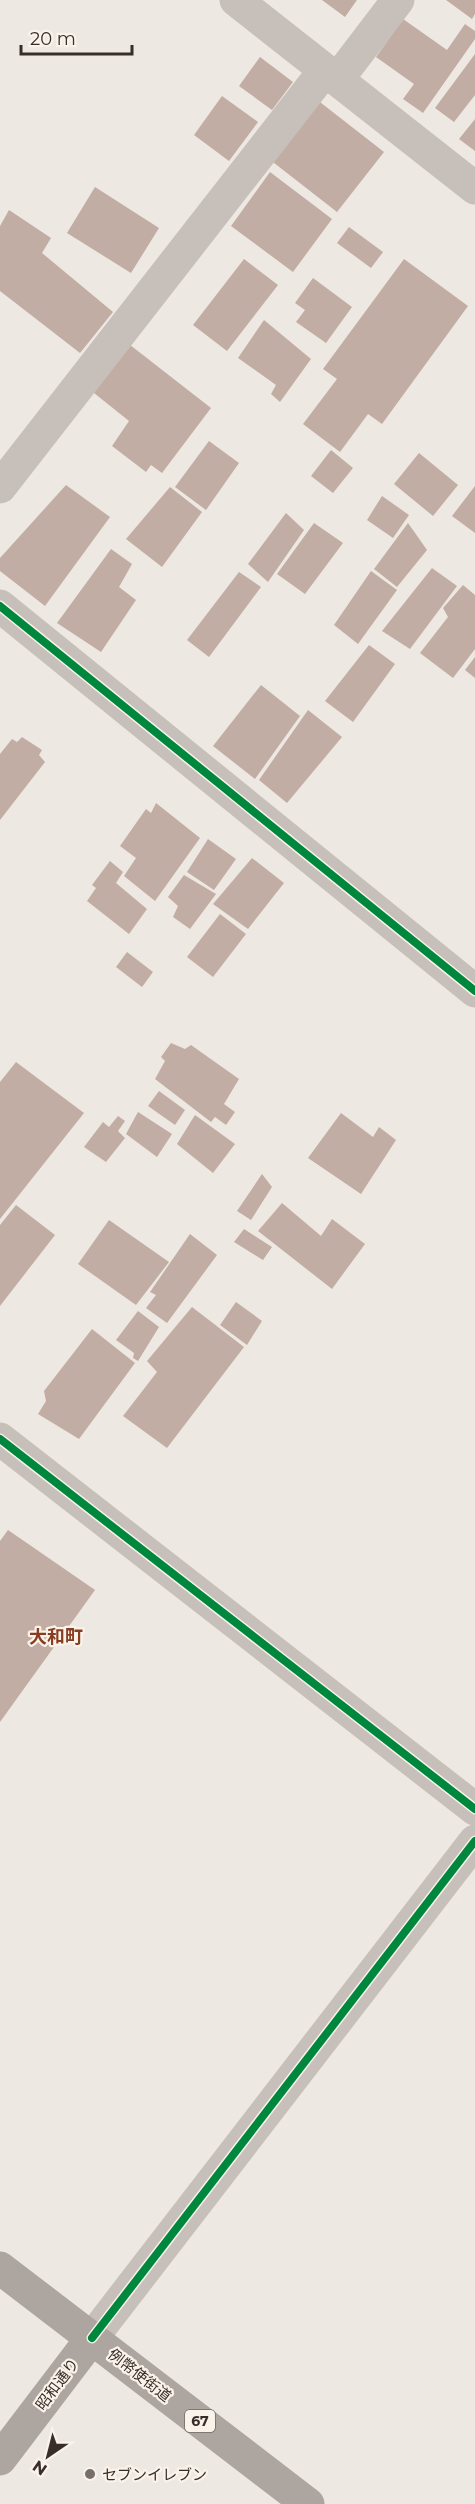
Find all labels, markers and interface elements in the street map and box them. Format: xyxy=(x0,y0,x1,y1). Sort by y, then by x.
scale bar xyxy=(21,18,132,56)
text: 20 m xyxy=(30,28,76,50)
district label: 大和町 xyxy=(29,1626,83,1648)
street label: 例幣使街道 xyxy=(105,2344,175,2406)
street label: 昭和通り xyxy=(31,2354,83,2414)
road number: 67 xyxy=(185,2410,215,2432)
north arrow xyxy=(18,2426,78,2486)
text: N xyxy=(29,2456,50,2479)
place label: セブンイレブン xyxy=(102,2465,207,2484)
marker: セブンイレブン xyxy=(83,2467,97,2481)

